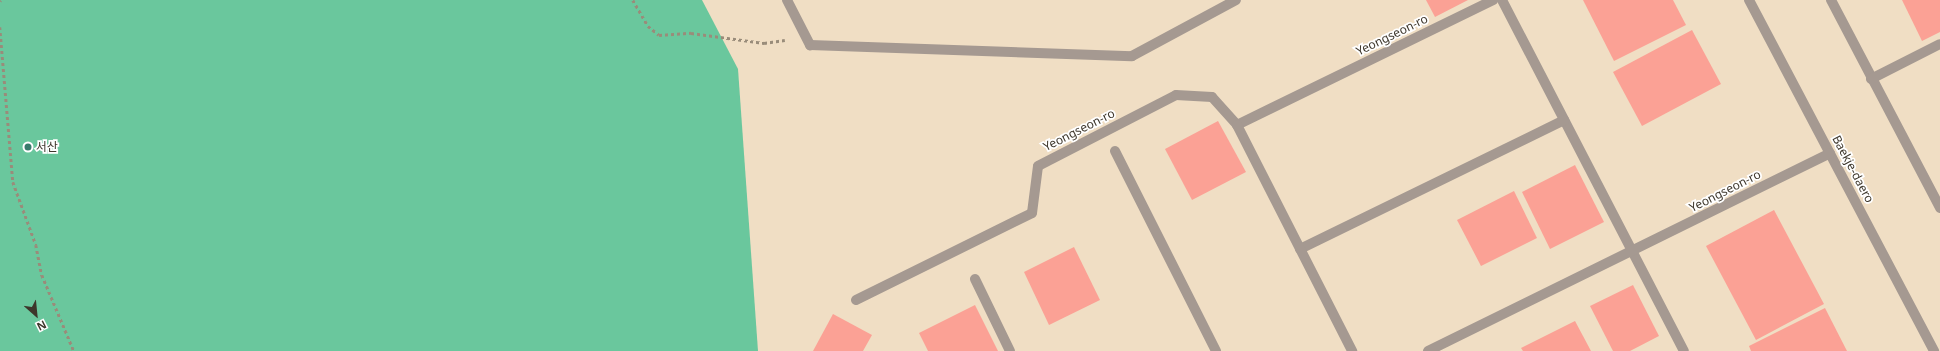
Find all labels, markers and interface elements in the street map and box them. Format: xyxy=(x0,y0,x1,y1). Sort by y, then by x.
street label: Yeongseon-ro xyxy=(1354,11,1430,59)
street label: Yeongseon-ro xyxy=(1041,106,1117,154)
street label: Baekje-daero xyxy=(1829,133,1877,205)
place label: 서산 xyxy=(36,140,58,154)
marker: 서산 xyxy=(23,142,33,152)
street label: Yeongseon-ro xyxy=(1687,167,1763,215)
north arrow xyxy=(16,295,56,335)
text: N xyxy=(34,317,49,335)

